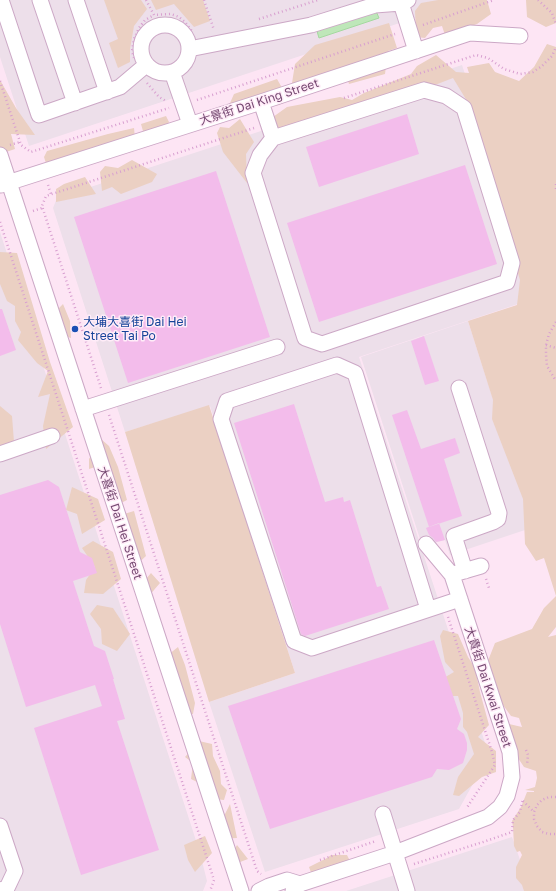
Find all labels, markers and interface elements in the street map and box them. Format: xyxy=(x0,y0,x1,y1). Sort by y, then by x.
street label: 大景街 Dai King Street xyxy=(197,76,321,128)
place label: 大埔大喜街 Dai Hei Street Tai Po xyxy=(83,315,187,343)
marker: 大埔大喜街 Dai Hei Street Tai Po xyxy=(70,324,80,334)
street label: 大喜街 Dai Hei Street xyxy=(95,465,145,581)
street label: 大貴街 Dai Kwai Street xyxy=(462,625,514,749)

